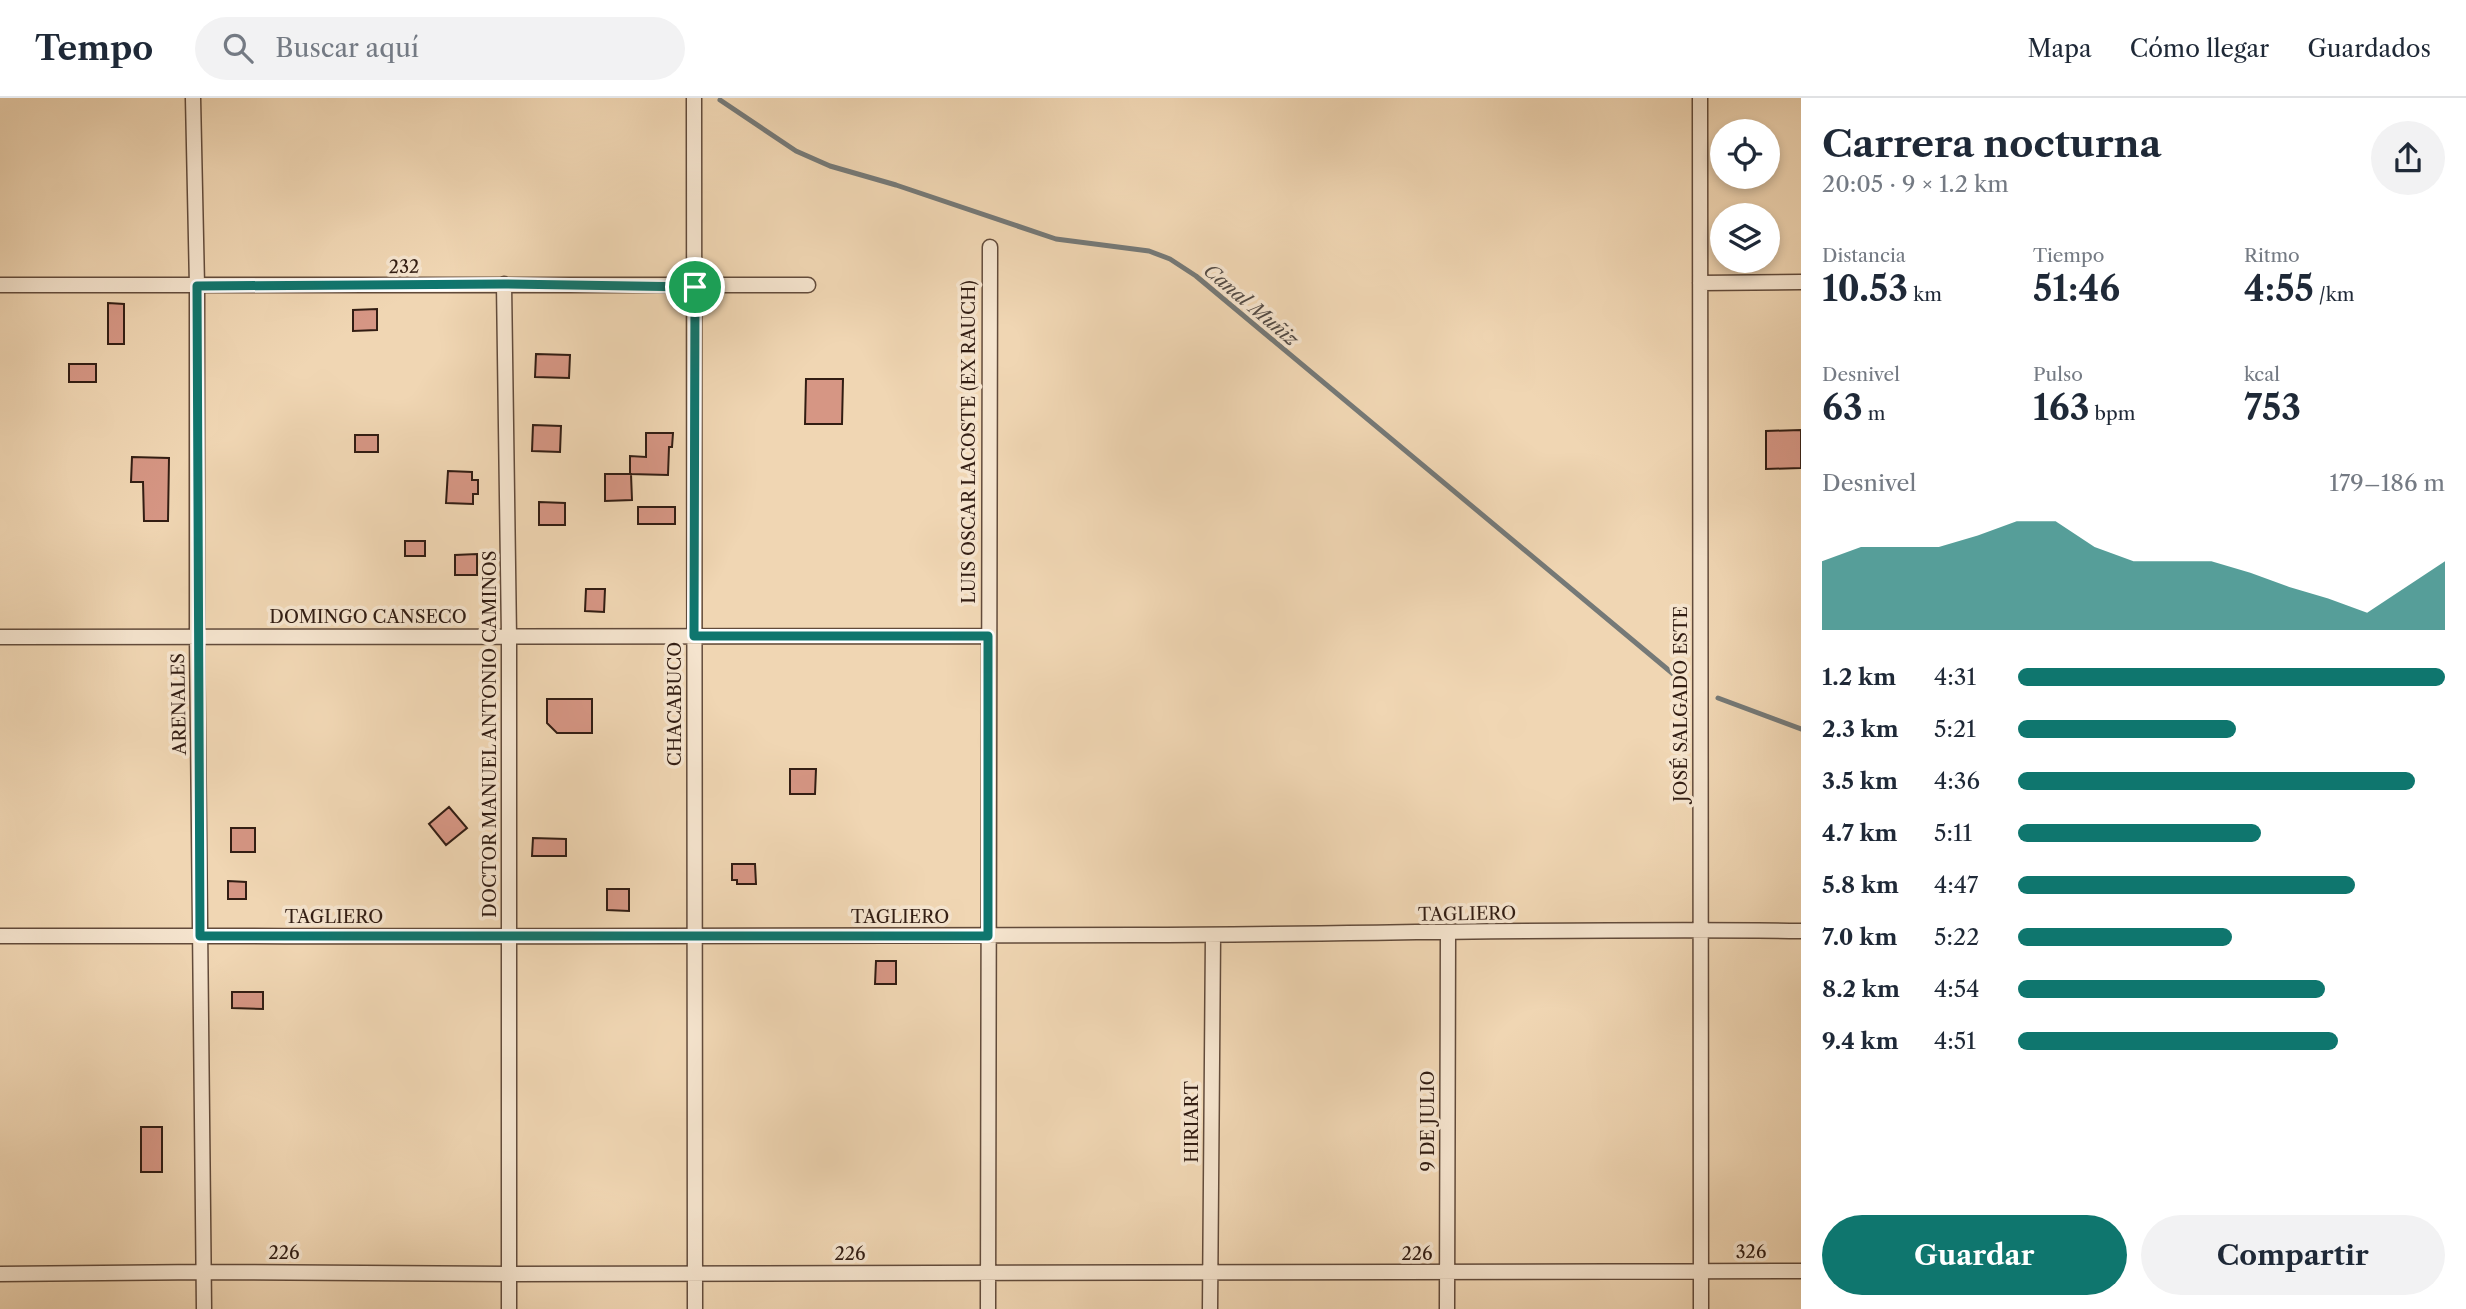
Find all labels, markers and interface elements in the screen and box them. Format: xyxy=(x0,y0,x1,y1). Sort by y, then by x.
search box xyxy=(195,17,685,80)
text: Tempo xyxy=(35,28,153,69)
icon: search xyxy=(219,29,257,67)
text: Buscar aquí xyxy=(275,32,419,64)
text: Mapa xyxy=(2027,34,2092,63)
text: Cómo llegar xyxy=(2130,34,2269,63)
text: Guardados xyxy=(2307,34,2431,63)
map controls xyxy=(1710,119,1780,273)
button: locate xyxy=(1710,119,1780,189)
text: Carrera nocturna xyxy=(1822,120,2162,167)
button: share xyxy=(2371,121,2445,195)
text: 20:05 · 9 × 1.2 km xyxy=(1822,170,2009,198)
button: layers xyxy=(1710,203,1780,273)
text: Distancia xyxy=(1822,244,1906,267)
text: Tiempo xyxy=(2033,244,2104,267)
text: Ritmo xyxy=(2244,244,2300,267)
street label: 232 xyxy=(389,256,419,278)
pin xyxy=(665,257,725,317)
water label: Canal Muñiz xyxy=(1199,259,1304,352)
text: 10.53 xyxy=(1822,267,1908,310)
text: 51:46 xyxy=(2033,267,2120,310)
text: 4:55 xyxy=(2244,267,2314,310)
icon: arrive xyxy=(676,268,714,306)
street label: LUIS OSCAR LACOSTE (EX RAUCH) xyxy=(958,280,980,604)
text: km xyxy=(1908,283,1942,306)
text: /km xyxy=(2314,283,2354,306)
text: Desnivel xyxy=(1822,363,1900,386)
text: Pulso xyxy=(2033,363,2083,386)
text: kcal xyxy=(2244,363,2280,386)
text: 63 xyxy=(1822,386,1863,429)
text: 163 xyxy=(2033,386,2089,429)
text: 753 xyxy=(2244,386,2301,429)
text: m xyxy=(1863,402,1885,425)
text: bpm xyxy=(2089,402,2135,425)
text: Desnivel xyxy=(1822,469,1916,497)
text: 179–186 m xyxy=(2329,469,2445,497)
street label: DOCTOR MANUEL ANTONIO CAMINOS xyxy=(479,550,501,918)
street label: DOMINGO CANSECO xyxy=(269,606,467,628)
street label: JOSÉ SALGADO ESTE xyxy=(1669,606,1692,805)
street label: CHACABUCO xyxy=(664,642,686,766)
street label: ARENALES xyxy=(167,653,191,756)
text: 1.2 km xyxy=(1822,663,1896,691)
text: 4:31 xyxy=(1934,663,1976,691)
text: 2.3 km xyxy=(1822,715,1899,743)
text: 5:21 xyxy=(1934,715,1976,743)
text: 3.5 km xyxy=(1822,767,1898,795)
text: 4:36 xyxy=(1934,767,1980,795)
text: 4.7 km xyxy=(1822,819,1898,847)
text: 5:11 xyxy=(1934,819,1972,847)
text: 5.8 km xyxy=(1822,871,1899,899)
text: 4:47 xyxy=(1934,871,1978,899)
street label: TAGLIERO xyxy=(1418,902,1516,926)
street label: TAGLIERO xyxy=(285,906,383,928)
street label: TAGLIERO xyxy=(851,906,949,928)
text: 7.0 km xyxy=(1822,923,1897,951)
text: 5:22 xyxy=(1934,923,1979,951)
text: 8.2 km xyxy=(1822,975,1900,1003)
text: 4:54 xyxy=(1934,975,1980,1003)
text: 9.4 km xyxy=(1822,1027,1899,1055)
text: 4:51 xyxy=(1934,1027,1976,1055)
street label: 9 DE JULIO xyxy=(1417,1071,1439,1171)
street label: HIRIART xyxy=(1181,1081,1203,1163)
button: Guardar xyxy=(1822,1215,2127,1295)
button: Compartir xyxy=(2141,1215,2445,1295)
street label: 326 xyxy=(1735,1241,1767,1263)
street label: 226 xyxy=(268,1242,300,1264)
street label: 226 xyxy=(834,1243,866,1265)
street label: 226 xyxy=(1401,1243,1433,1265)

